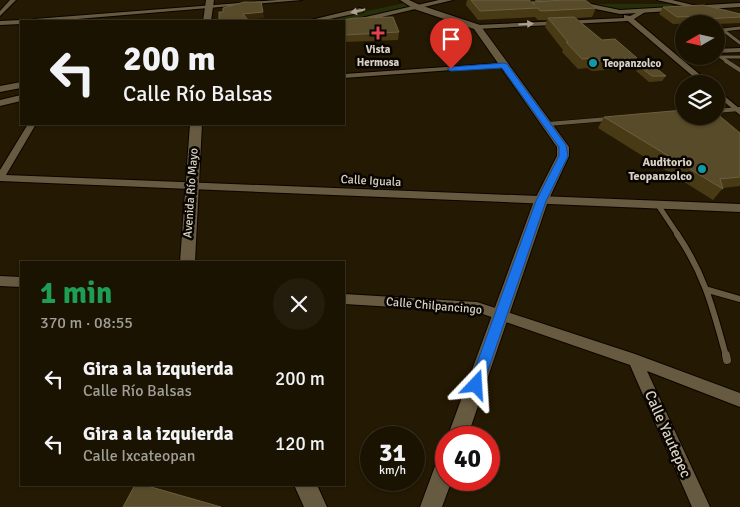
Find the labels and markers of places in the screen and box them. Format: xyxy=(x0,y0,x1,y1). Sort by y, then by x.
pin xyxy=(430,18,472,69)
marker: Vista Hermosa xyxy=(371,26,385,40)
place label: Vista Hermosa xyxy=(357,43,400,69)
marker: Teopanzolco xyxy=(587,57,599,69)
place label: Teopanzolco xyxy=(603,57,661,70)
place label: Auditorio Teopanzolco xyxy=(628,155,692,184)
marker: Auditorio Teopanzolco xyxy=(696,163,708,175)

